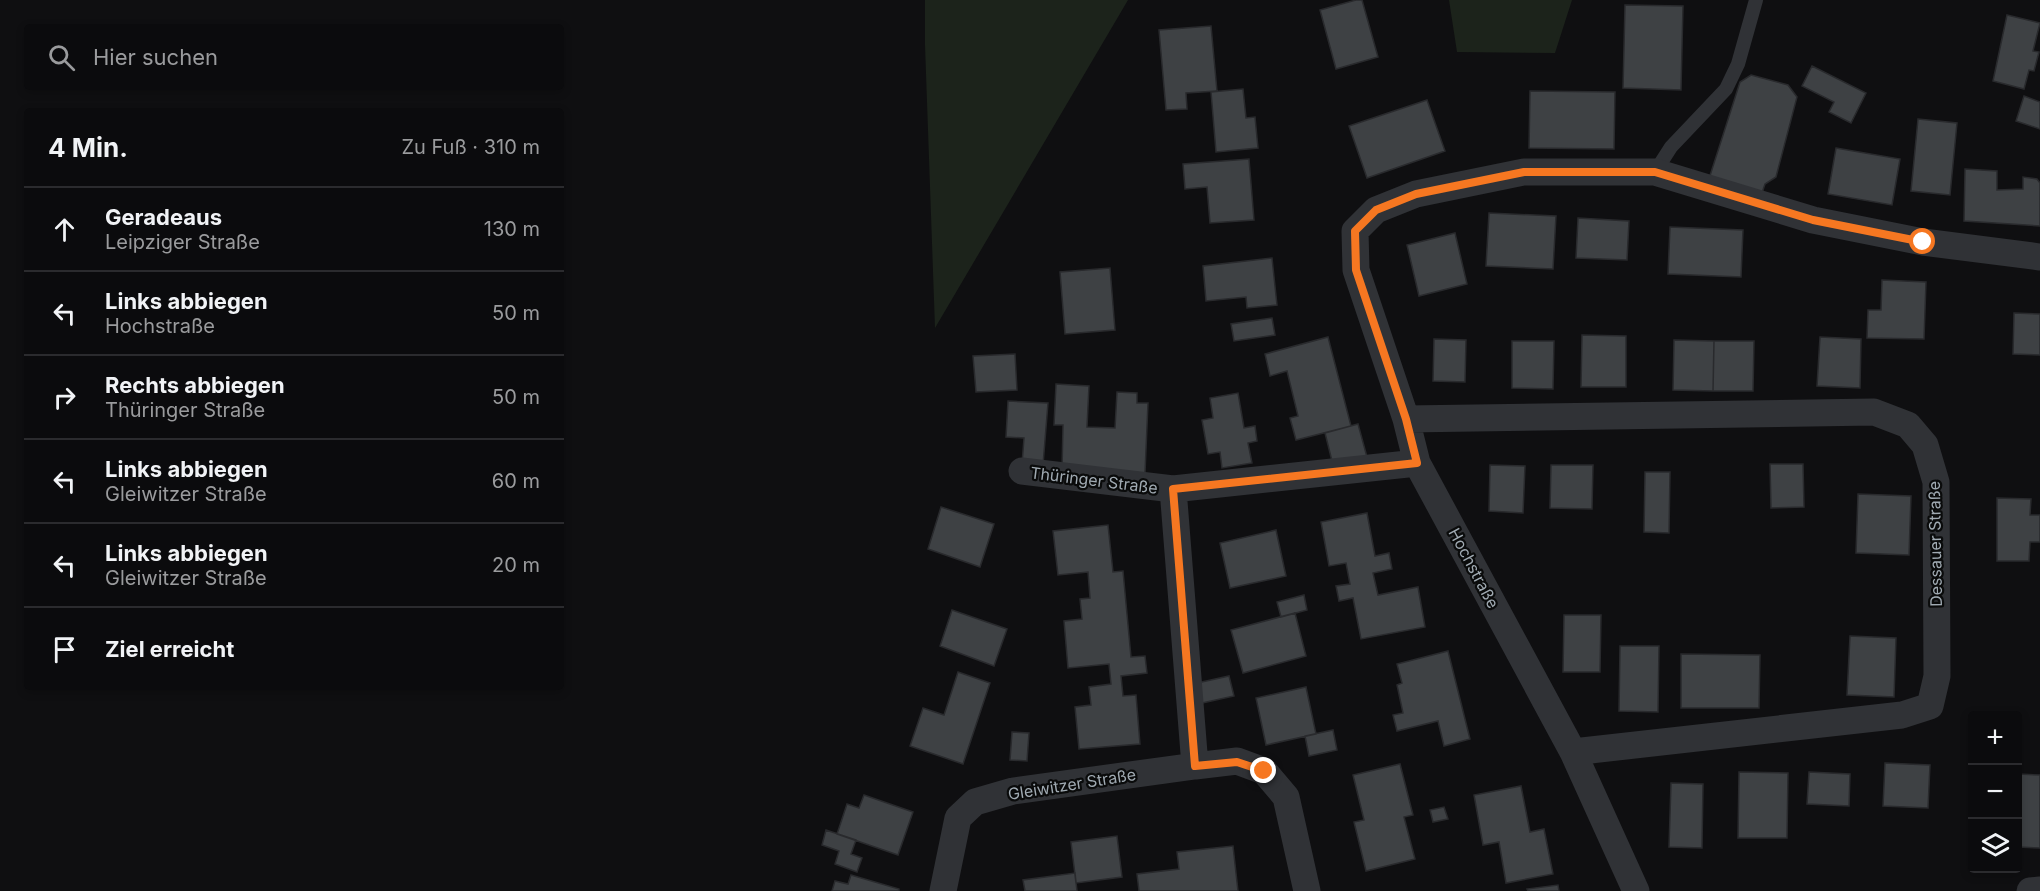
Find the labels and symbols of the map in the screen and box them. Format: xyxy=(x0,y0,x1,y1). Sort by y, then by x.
route start xyxy=(1909,228,1935,254)
street label: Thüringer Straße xyxy=(1029,462,1159,498)
street label: Dessauer Straße xyxy=(1924,481,1946,607)
street label: Hochstraße xyxy=(1445,524,1503,612)
route end xyxy=(1250,757,1276,783)
street label: Gleiwitzer Straße xyxy=(1007,764,1137,804)

